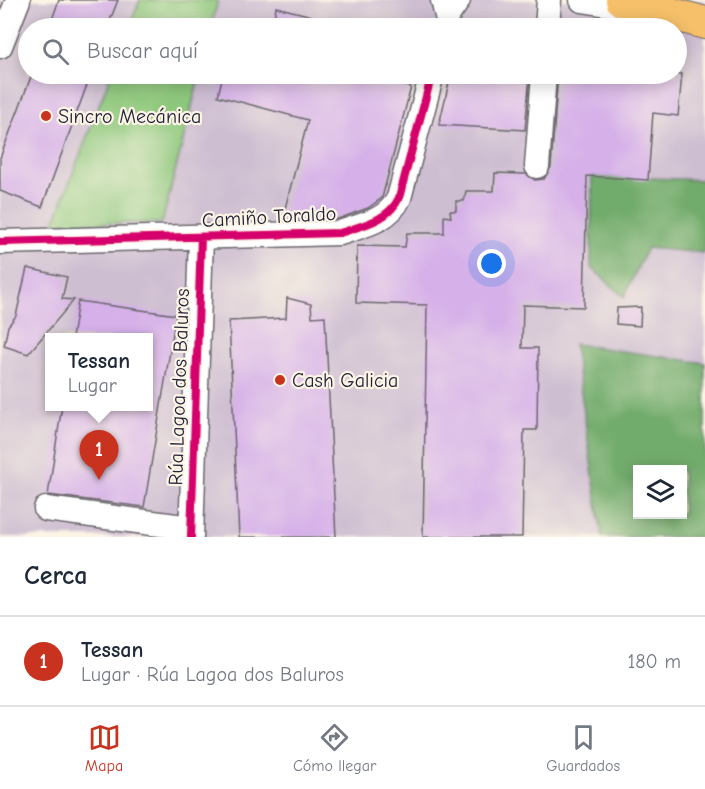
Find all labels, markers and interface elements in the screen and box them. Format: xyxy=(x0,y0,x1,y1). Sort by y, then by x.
search box xyxy=(18,18,687,84)
icon: search xyxy=(39,35,72,68)
text: Buscar aquí xyxy=(87,38,198,64)
place label: Sincro Mecánica xyxy=(58,105,201,128)
marker: Sincro Mecánica xyxy=(39,109,53,123)
street label: Camiño Toraldo xyxy=(201,202,337,232)
your location xyxy=(477,249,506,278)
street label: Rúa Lagoa dos Baluros xyxy=(164,288,194,486)
popup xyxy=(45,333,153,411)
text: Tessan xyxy=(68,348,130,374)
place label: Cash Galicia xyxy=(292,369,398,392)
marker: Cash Galicia xyxy=(273,373,287,387)
text: Lugar xyxy=(68,374,117,397)
pin: 1 xyxy=(80,430,118,480)
map controls xyxy=(633,465,687,519)
button: layers xyxy=(633,465,687,519)
text: Cerca xyxy=(24,561,88,591)
text: Tessan xyxy=(81,637,143,663)
text: 1 xyxy=(40,650,47,673)
text: 180 m xyxy=(627,650,681,673)
text: Lugar · Rúa Lagoa dos Baluros xyxy=(81,663,344,686)
tab: Mapa xyxy=(85,721,123,775)
tab: Cómo llegar xyxy=(293,721,376,775)
tab: Guardados xyxy=(546,721,620,775)

